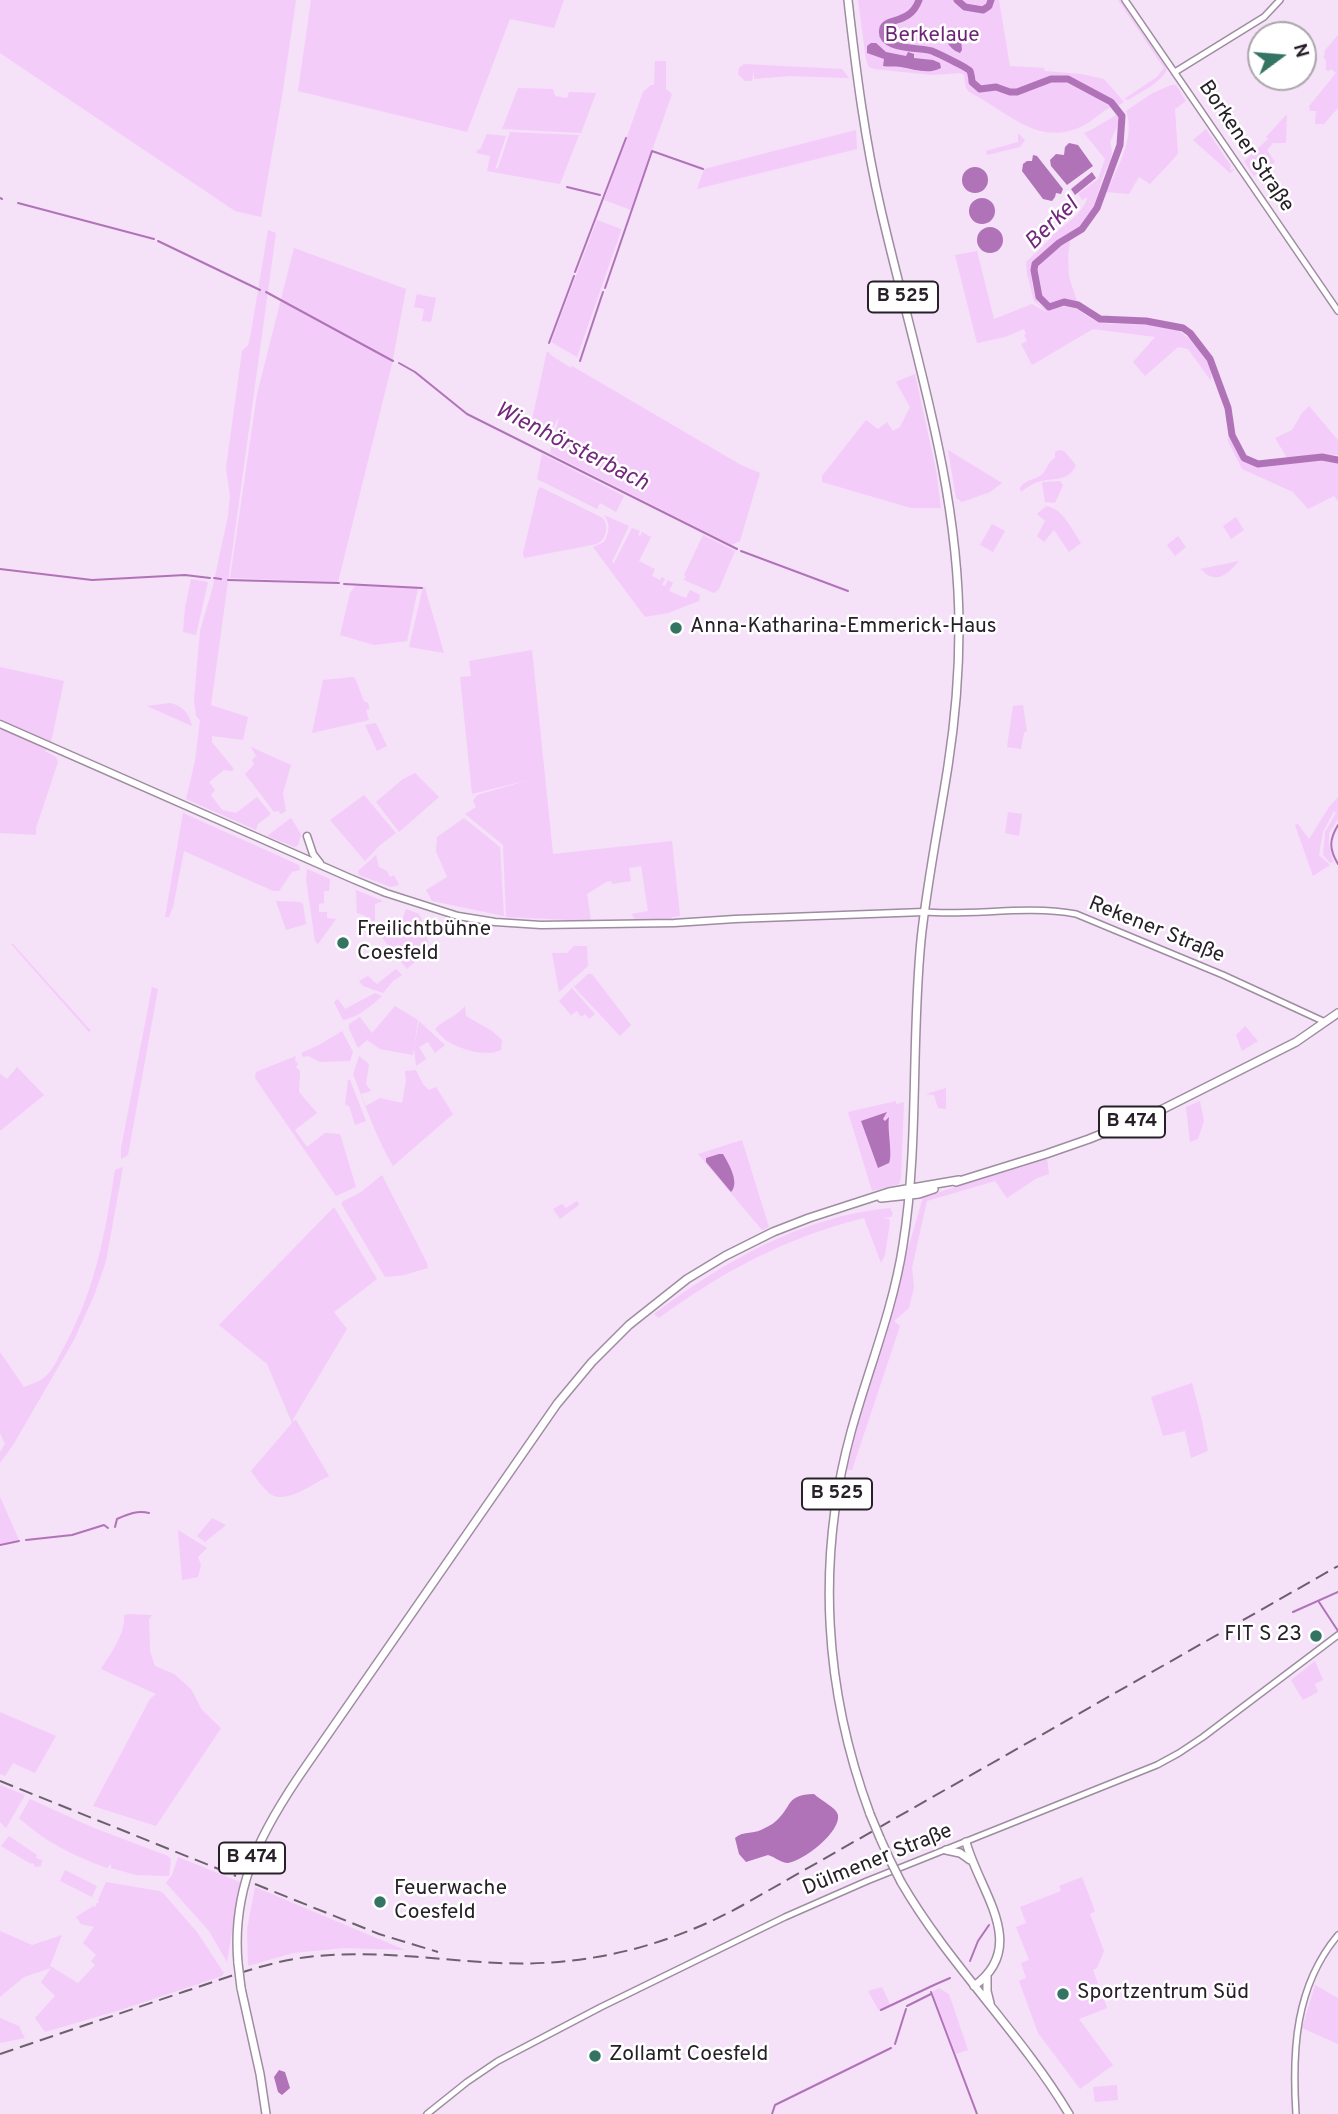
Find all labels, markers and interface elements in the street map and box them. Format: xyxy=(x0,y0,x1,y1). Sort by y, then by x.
north arrow xyxy=(1247,21,1317,91)
park label: Berkelaue xyxy=(885,24,979,50)
text: N xyxy=(1287,41,1314,61)
street label: Borkener Straße xyxy=(1192,76,1298,218)
water label: Berkel xyxy=(1020,193,1086,257)
road number: B 525 xyxy=(868,282,938,312)
water label: Wienhörsterbach xyxy=(490,397,652,499)
place label: Anna-Katharina-Emmerick-Haus xyxy=(690,615,997,641)
marker: Anna-Katharina-Emmerick-Haus xyxy=(668,620,684,636)
street label: Rekener Straße xyxy=(1084,892,1228,970)
place label: Freilichtbühne Coesfeld xyxy=(357,918,491,968)
marker: Freilichtbühne Coesfeld xyxy=(335,935,351,951)
road number: B 474 xyxy=(1099,1106,1165,1138)
road number: B 525 xyxy=(802,1478,872,1510)
place label: FIT S 23 xyxy=(1224,1623,1302,1649)
marker: FIT S 23 xyxy=(1308,1628,1324,1644)
street label: Dülmener Straße xyxy=(799,1820,957,1902)
road number: B 474 xyxy=(219,1842,285,1874)
place label: Feuerwache Coesfeld xyxy=(394,1877,507,1927)
marker: Feuerwache Coesfeld xyxy=(372,1894,388,1910)
place label: Sportzentrum Süd xyxy=(1077,1981,1249,2007)
marker: Sportzentrum Süd xyxy=(1055,1986,1071,2002)
place label: Zollamt Coesfeld xyxy=(609,2043,768,2069)
marker: Zollamt Coesfeld xyxy=(587,2048,603,2064)

